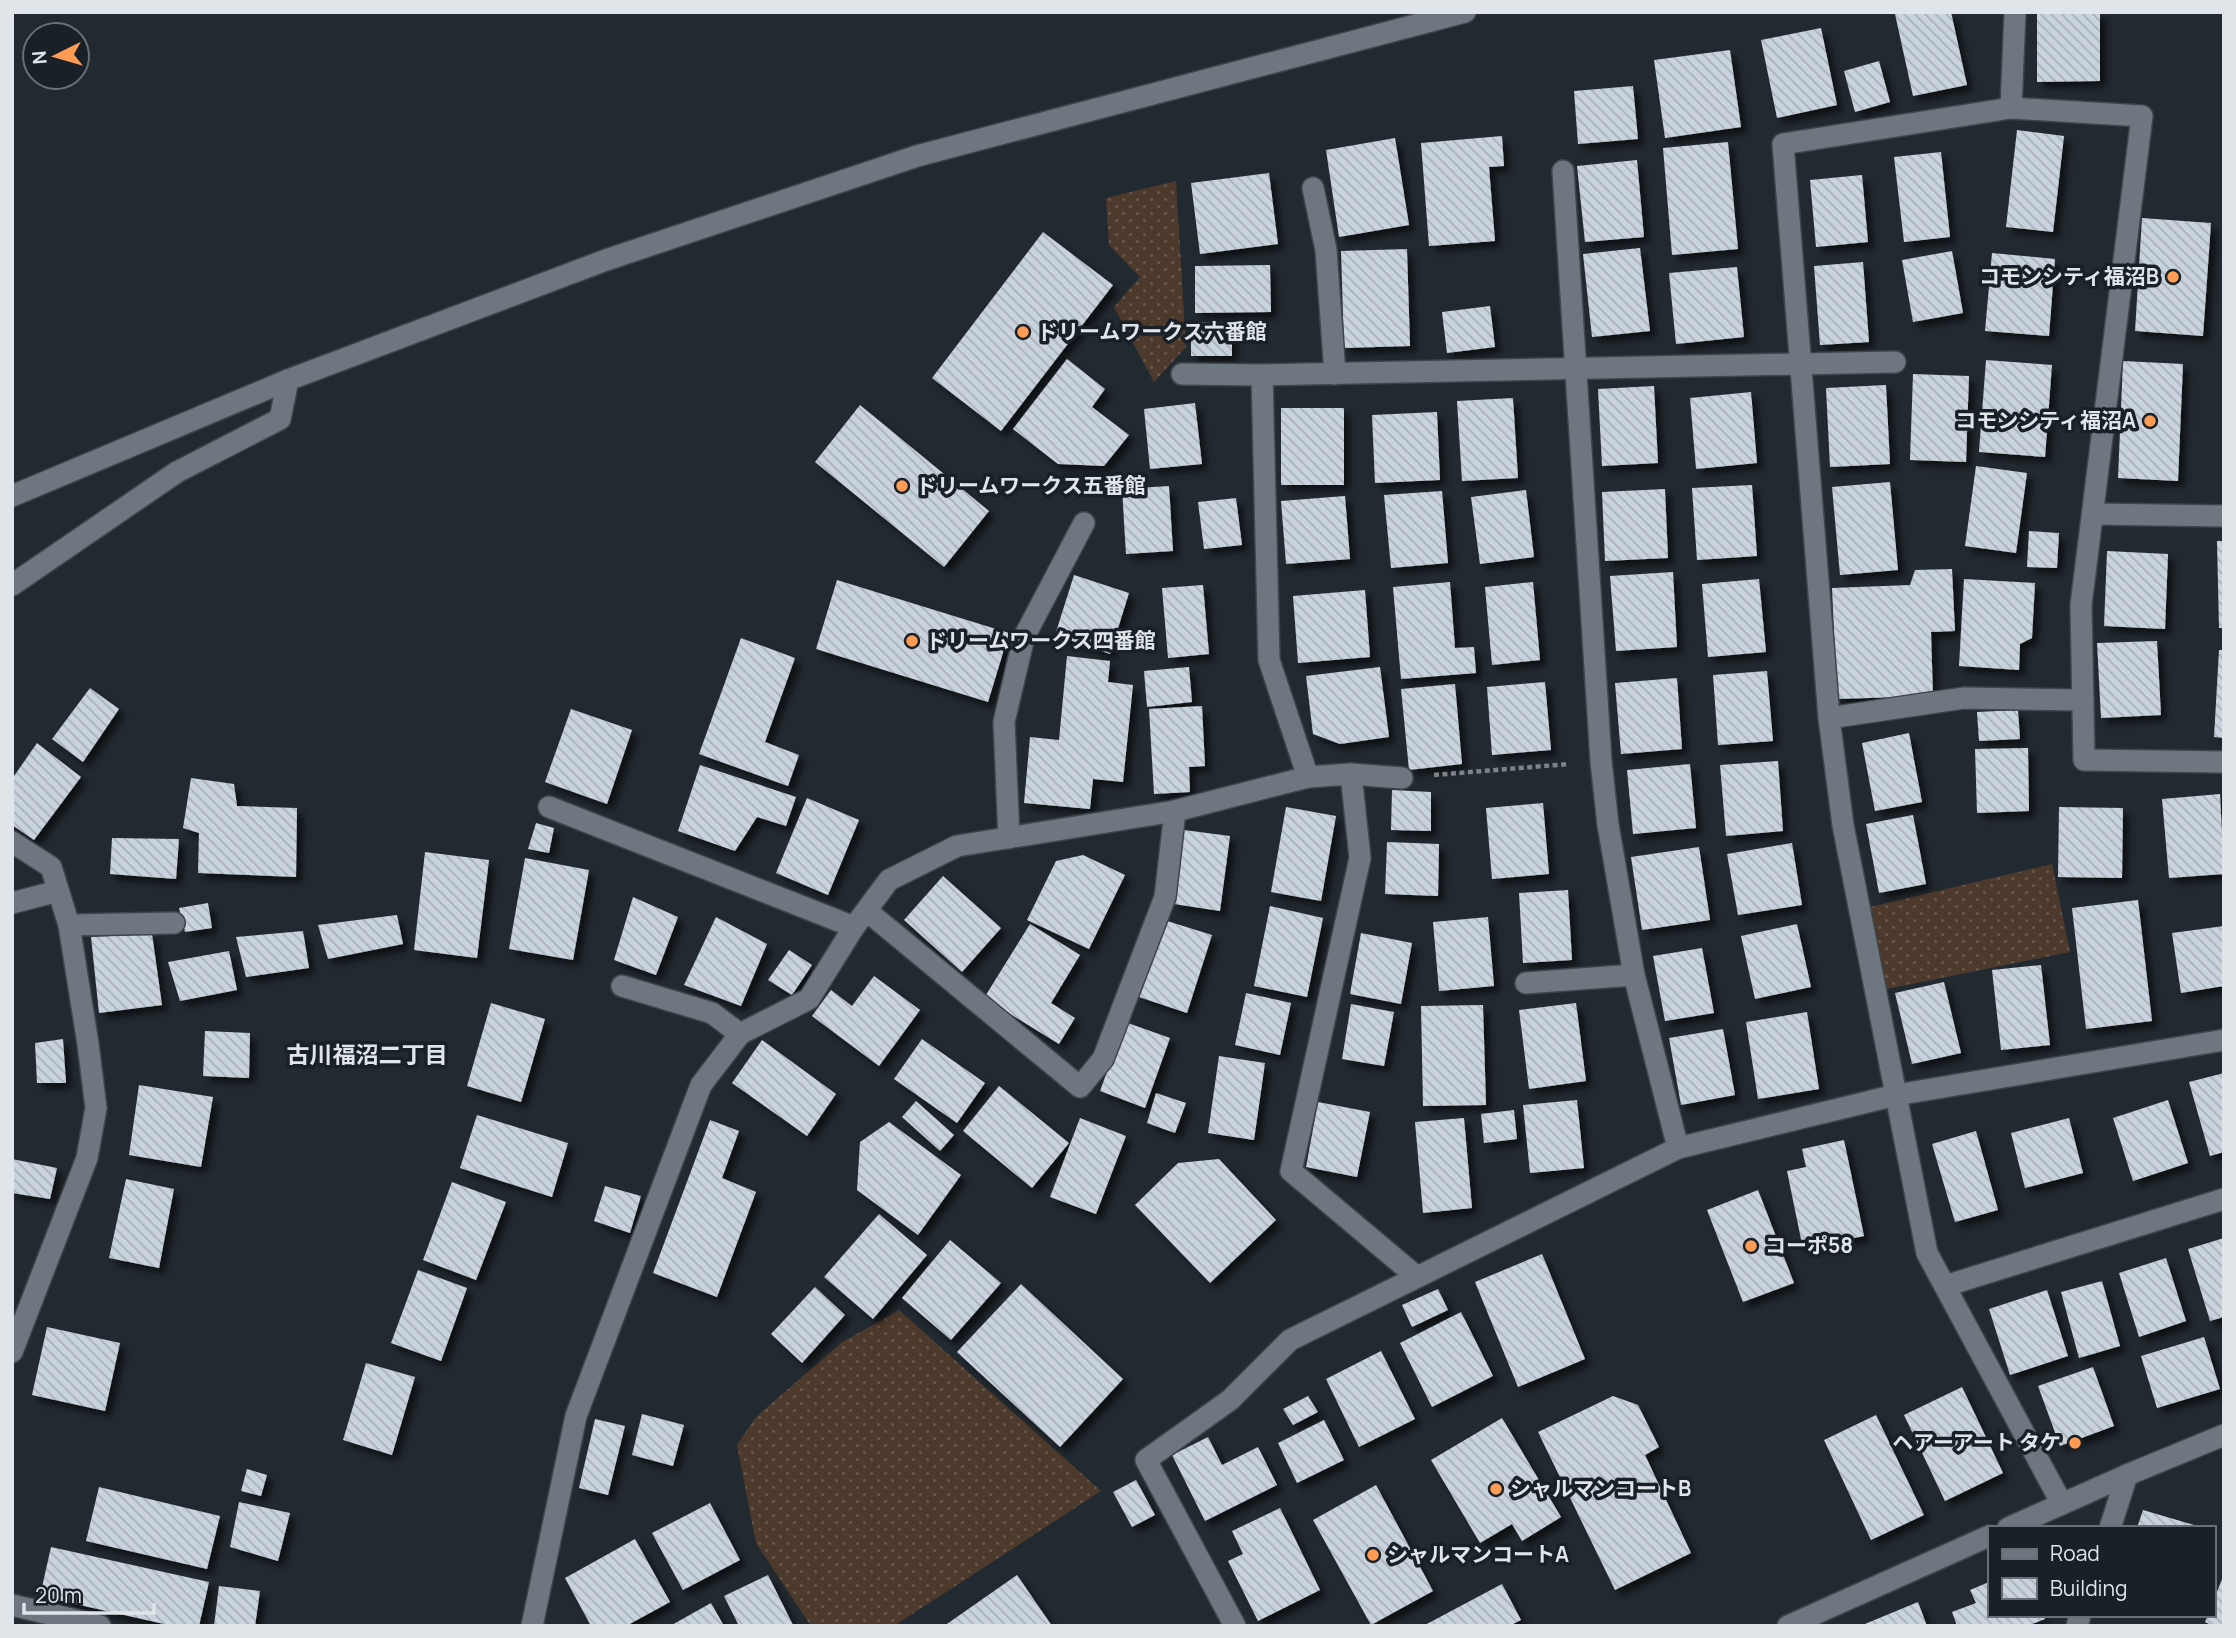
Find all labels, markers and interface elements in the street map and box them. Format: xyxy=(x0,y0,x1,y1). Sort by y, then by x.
north arrow xyxy=(21,21,91,91)
text: N xyxy=(26,50,53,65)
place label: コモンシティ福沼B xyxy=(1979,262,2159,290)
marker: コモンシティ福沼B xyxy=(2165,269,2181,285)
place label: ドリームワークス六番館 xyxy=(1037,317,1267,345)
marker: ドリームワークス六番館 xyxy=(1015,324,1031,340)
place label: コモンシティ福沼A xyxy=(1955,406,2136,434)
marker: コモンシティ福沼A xyxy=(2142,413,2158,429)
place label: ドリームワークス五番館 xyxy=(916,471,1146,499)
marker: ドリームワークス五番館 xyxy=(894,478,910,494)
place label: ドリームワークス四番館 xyxy=(926,626,1156,654)
marker: ドリームワークス四番館 xyxy=(904,633,920,649)
district label: 古川福沼二丁目 xyxy=(287,1038,448,1070)
place label: コーポ58 xyxy=(1765,1231,1853,1259)
marker: コーポ58 xyxy=(1743,1238,1759,1254)
place label: ヘアーアート タケ xyxy=(1892,1428,2061,1456)
marker: ヘアーアート タケ xyxy=(2067,1435,2083,1451)
place label: シャルマンコートB xyxy=(1510,1474,1691,1502)
marker: シャルマンコートB xyxy=(1488,1481,1504,1497)
legend xyxy=(1988,1526,2215,1617)
text: Road xyxy=(2050,1539,2100,1567)
place label: シャルマンコートA xyxy=(1387,1540,1569,1568)
marker: シャルマンコートA xyxy=(1365,1547,1381,1563)
scale bar xyxy=(24,1572,154,1616)
text: Building xyxy=(2050,1574,2127,1602)
text: 20 m xyxy=(35,1581,82,1609)

